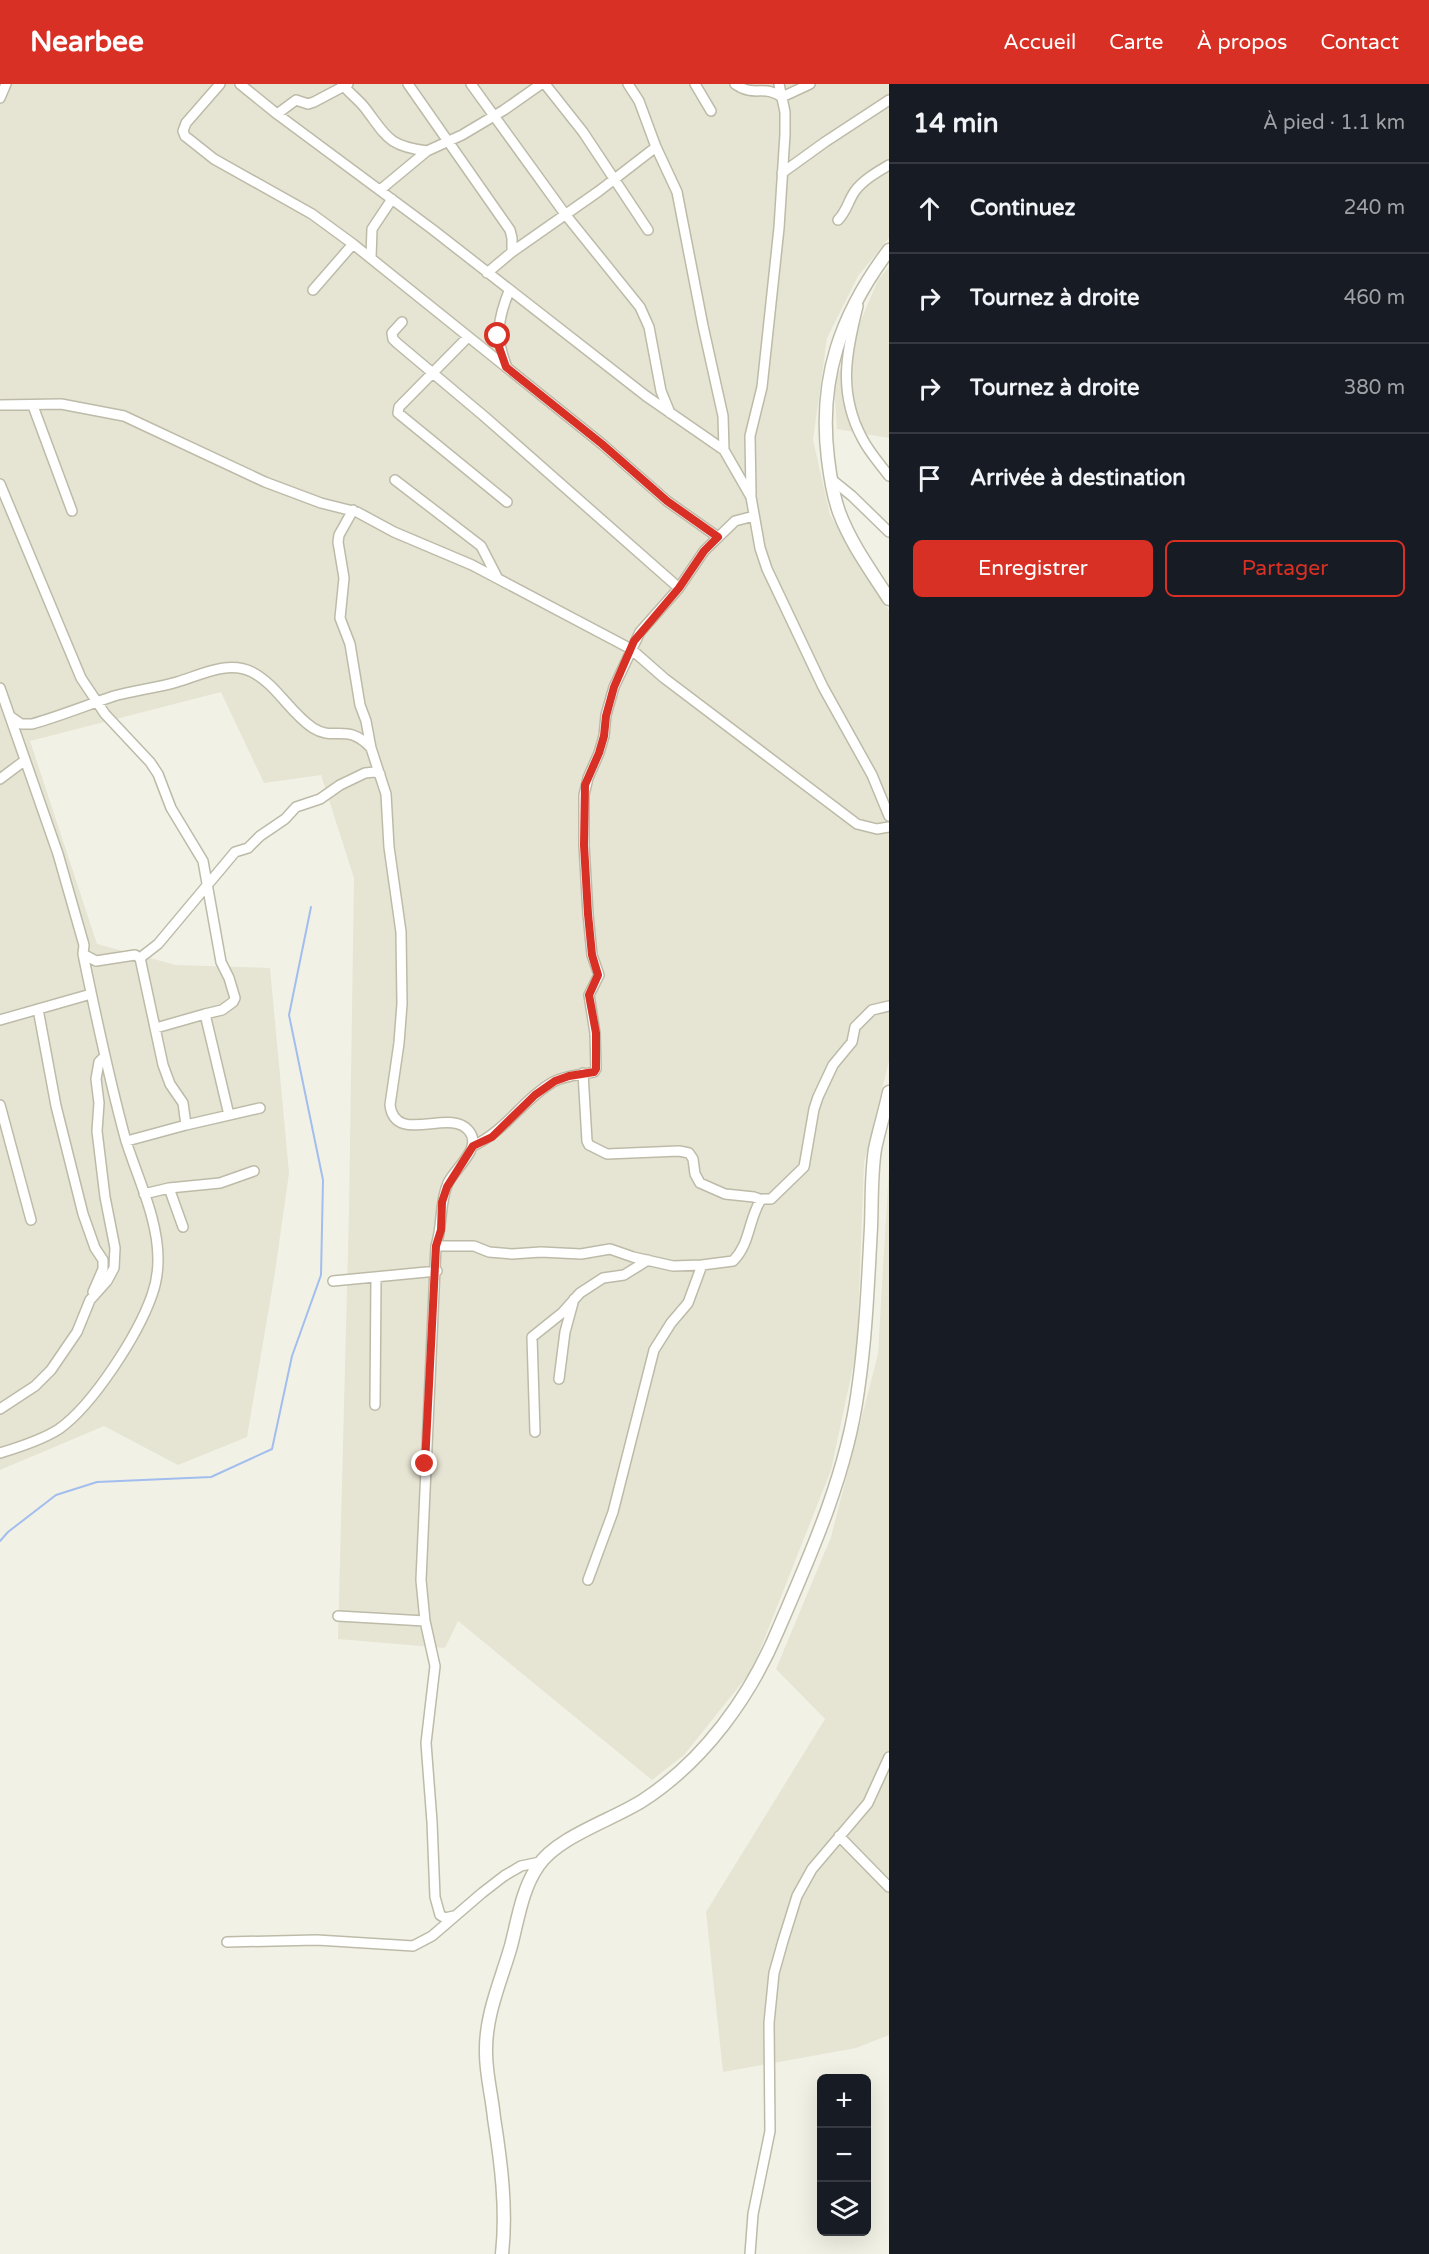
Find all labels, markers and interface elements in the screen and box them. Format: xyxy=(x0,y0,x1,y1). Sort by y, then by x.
text: Nearbee xyxy=(30,25,144,59)
text: Accueil xyxy=(1003,30,1076,55)
text: Carte xyxy=(1109,30,1163,55)
text: À propos xyxy=(1196,30,1287,55)
text: Contact xyxy=(1320,30,1399,55)
text: 14 min xyxy=(913,108,999,139)
text: À pied · 1.1 km xyxy=(1263,111,1405,135)
icon: ahead xyxy=(913,192,946,225)
text: Continuez xyxy=(970,195,1075,221)
text: 240 m xyxy=(1344,196,1405,220)
icon: right xyxy=(913,282,946,315)
text: Tournez à droite xyxy=(970,285,1139,311)
text: 460 m xyxy=(1344,286,1405,310)
route start xyxy=(484,322,510,348)
icon: right xyxy=(913,372,946,405)
text: Tournez à droite xyxy=(970,375,1139,401)
text: 380 m xyxy=(1344,376,1405,400)
icon: arrive xyxy=(913,462,946,495)
text: Arrivée à destination xyxy=(970,465,1186,491)
button: Enregistrer xyxy=(913,540,1153,597)
button: Partager xyxy=(1165,540,1405,597)
route end xyxy=(411,1450,437,1476)
map controls xyxy=(817,2074,871,2236)
button: + xyxy=(817,2074,871,2128)
button: − xyxy=(817,2128,871,2182)
button: layers xyxy=(817,2182,871,2236)

